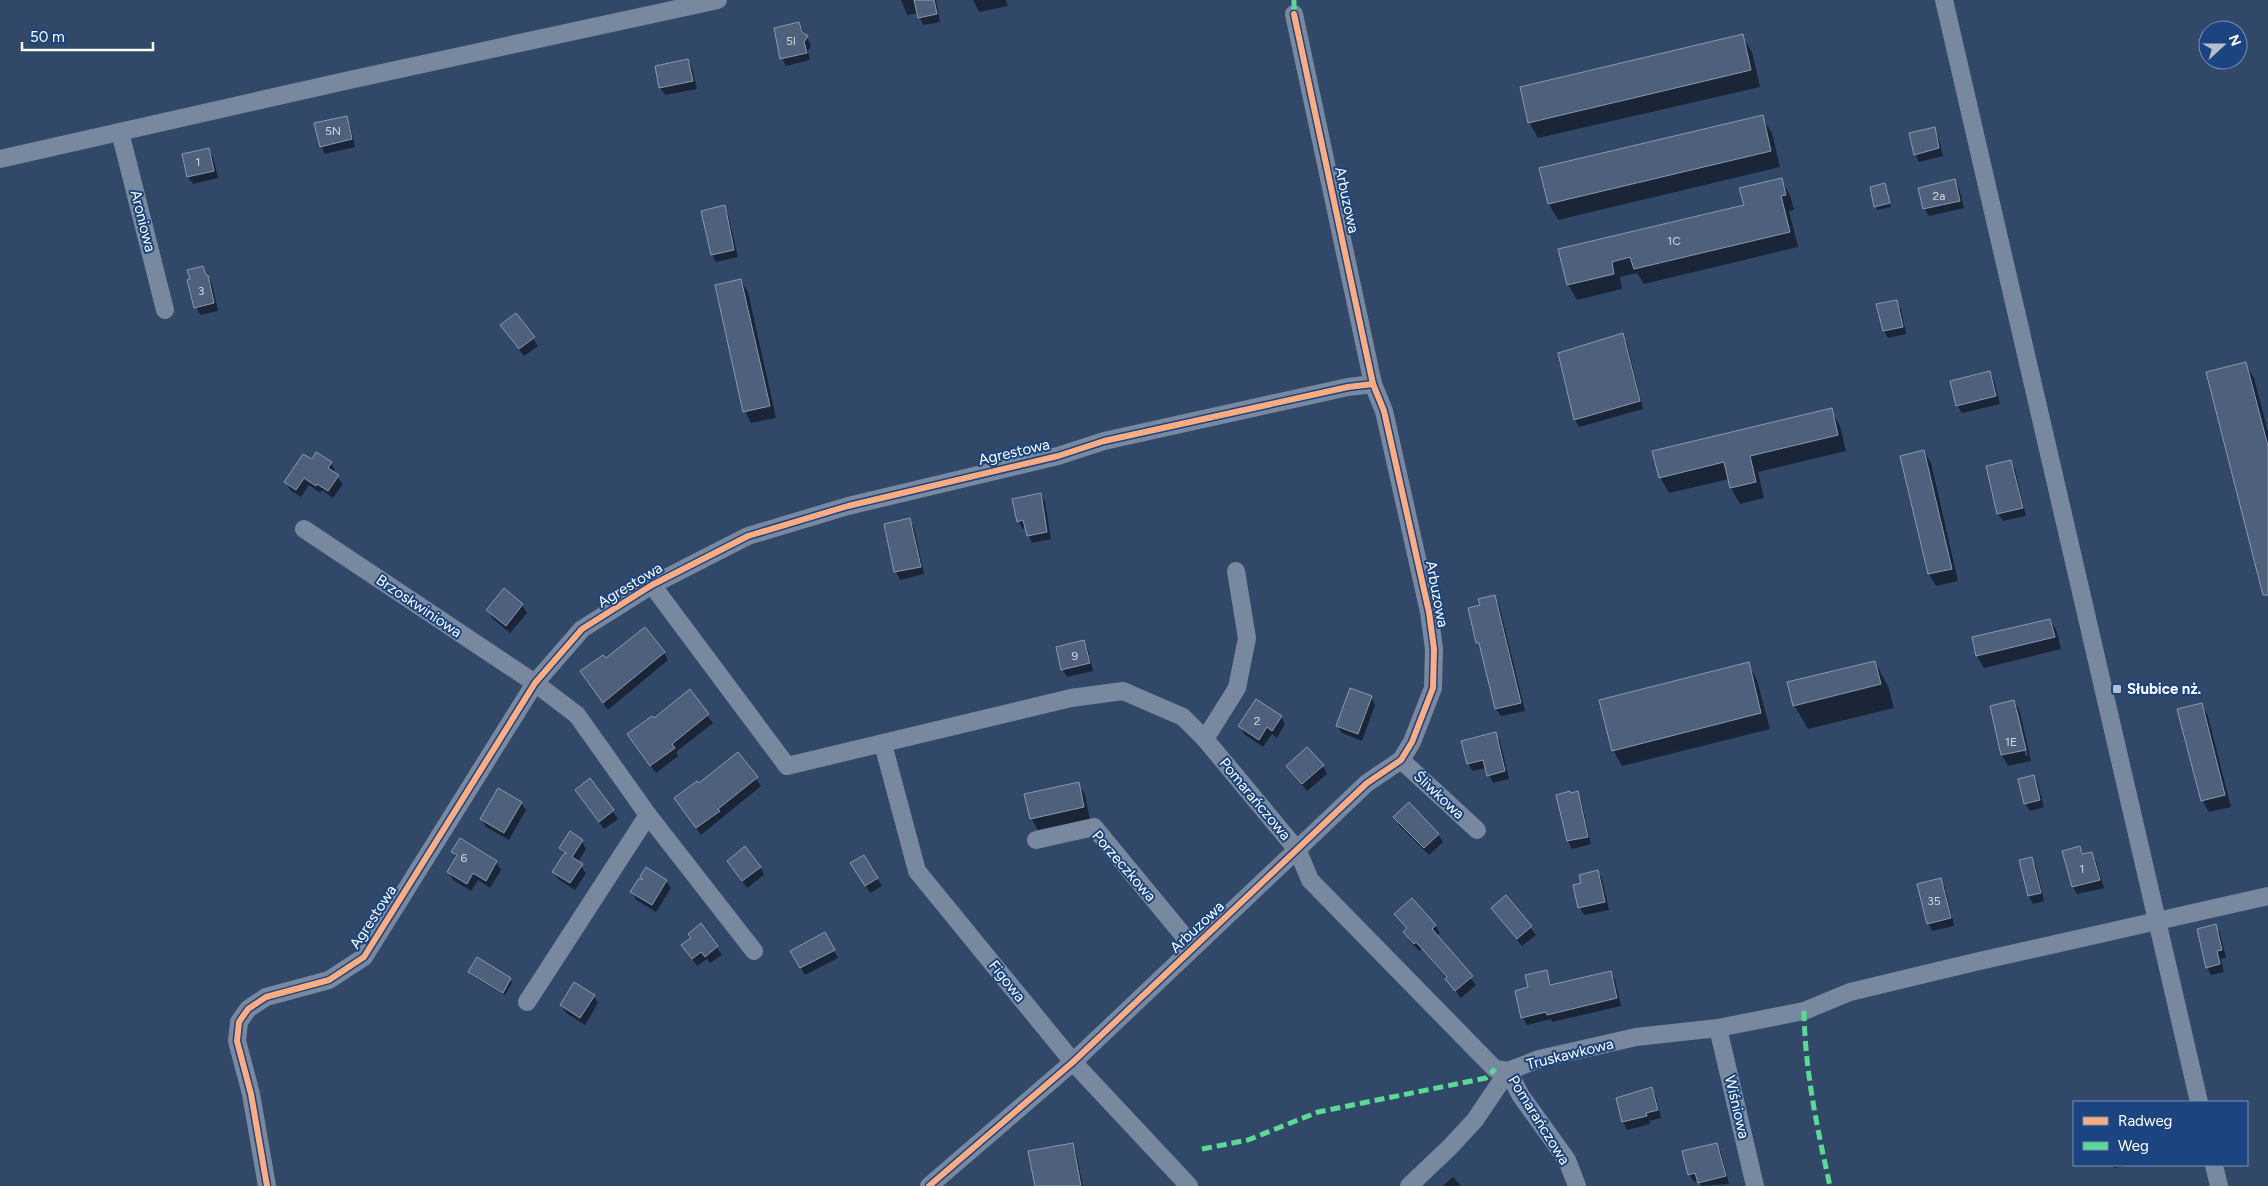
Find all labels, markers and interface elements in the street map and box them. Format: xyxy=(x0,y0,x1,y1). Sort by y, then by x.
scale bar xyxy=(22,20,154,52)
north arrow xyxy=(2198,20,2248,70)
text: 50 m xyxy=(30,28,65,46)
text: N xyxy=(2225,32,2245,49)
house number: 5I xyxy=(786,34,796,48)
house number: 5N xyxy=(325,124,341,138)
house number: 1 xyxy=(196,155,200,169)
street label: Arbuzowa xyxy=(1331,165,1363,235)
street label: Aroniowa xyxy=(127,188,159,254)
house number: 2a xyxy=(1933,189,1945,203)
house number: 1C xyxy=(1667,234,1681,248)
house number: 3 xyxy=(198,284,204,298)
street label: Agrestowa xyxy=(977,435,1051,469)
street label: Agrestowa xyxy=(594,559,666,611)
street label: Arbuzowa xyxy=(1422,559,1452,629)
street label: Brzoskwiniowa xyxy=(373,571,465,641)
house number: 9 xyxy=(1072,649,1079,663)
place label: Słubice nż. xyxy=(2127,680,2202,698)
marker: Słubice nż. xyxy=(2111,683,2123,695)
house number: 2 xyxy=(1254,714,1260,728)
house number: 1E xyxy=(2005,735,2017,749)
street label: Pomarańczowa xyxy=(1215,754,1295,844)
street label: Śliwkowa xyxy=(1410,767,1468,823)
street label: Porzeczkowa xyxy=(1088,827,1160,905)
house number: 6 xyxy=(461,851,468,865)
house number: 1 xyxy=(2080,862,2084,876)
street label: Agrestowa xyxy=(346,882,400,952)
house number: 35 xyxy=(1927,894,1941,908)
street label: Arbuzowa xyxy=(1166,897,1228,957)
street label: Figowa xyxy=(985,957,1029,1005)
street label: Truskawkowa xyxy=(1525,1034,1615,1074)
street label: Pomarańczowa xyxy=(1504,1072,1574,1168)
street label: Wiśniowa xyxy=(1721,1074,1753,1140)
legend xyxy=(2073,1101,2248,1166)
text: Radweg xyxy=(2118,1112,2172,1130)
text: Weg xyxy=(2118,1137,2149,1155)

